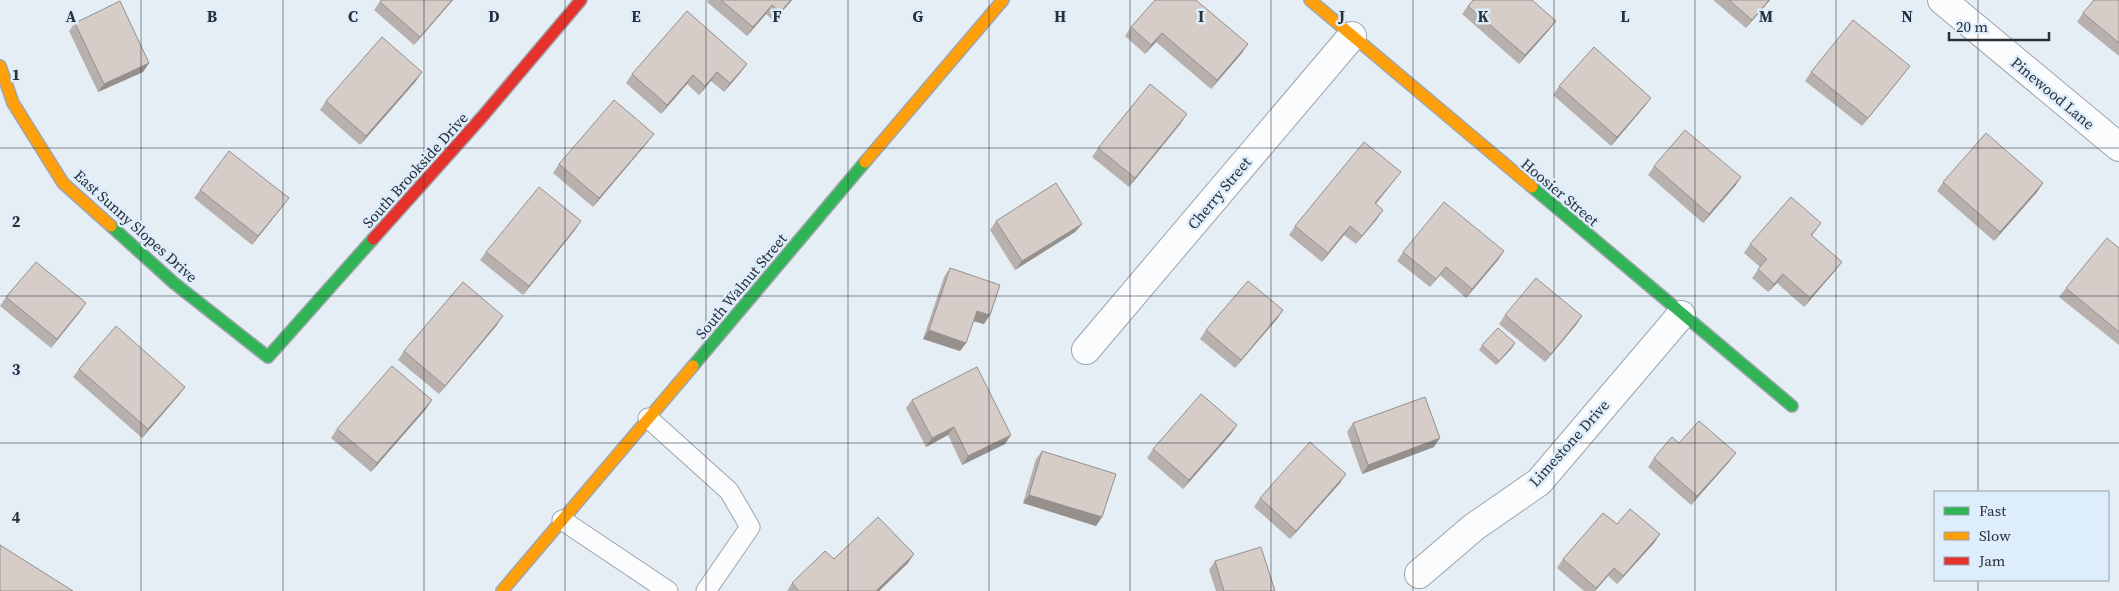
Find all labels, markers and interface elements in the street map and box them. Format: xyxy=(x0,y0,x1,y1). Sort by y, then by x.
text: A xyxy=(66,5,77,27)
text: B xyxy=(207,5,218,27)
text: C xyxy=(348,5,358,27)
text: D xyxy=(488,5,500,27)
text: E xyxy=(631,5,641,27)
text: F xyxy=(772,5,782,27)
text: G xyxy=(913,5,924,27)
text: H xyxy=(1054,5,1066,27)
text: I xyxy=(1198,5,1204,27)
text: J xyxy=(1338,5,1345,27)
text: K xyxy=(1477,5,1489,27)
text: L xyxy=(1620,5,1630,27)
text: M xyxy=(1759,5,1773,27)
text: N xyxy=(1901,5,1913,27)
scale bar xyxy=(1949,10,2049,42)
text: 20 m xyxy=(1956,16,1988,37)
street label: Pinewood Lane xyxy=(2007,52,2099,134)
text: 1 xyxy=(12,63,20,85)
street label: South Brookside Drive xyxy=(357,107,473,232)
street label: Cherry Street xyxy=(1182,152,1256,234)
street label: Hoosier Street xyxy=(1517,153,1603,231)
street label: East Sunny Slopes Drive xyxy=(70,165,203,287)
text: 2 xyxy=(12,210,21,232)
street label: South Walnut Street xyxy=(691,229,791,343)
text: 3 xyxy=(12,358,21,380)
street label: Limestone Drive xyxy=(1524,395,1614,491)
legend xyxy=(1934,491,2109,581)
text: Fast xyxy=(1979,500,2006,521)
text: 4 xyxy=(12,506,21,528)
text: Slow xyxy=(1979,525,2011,546)
text: Jam xyxy=(1978,550,2006,571)

